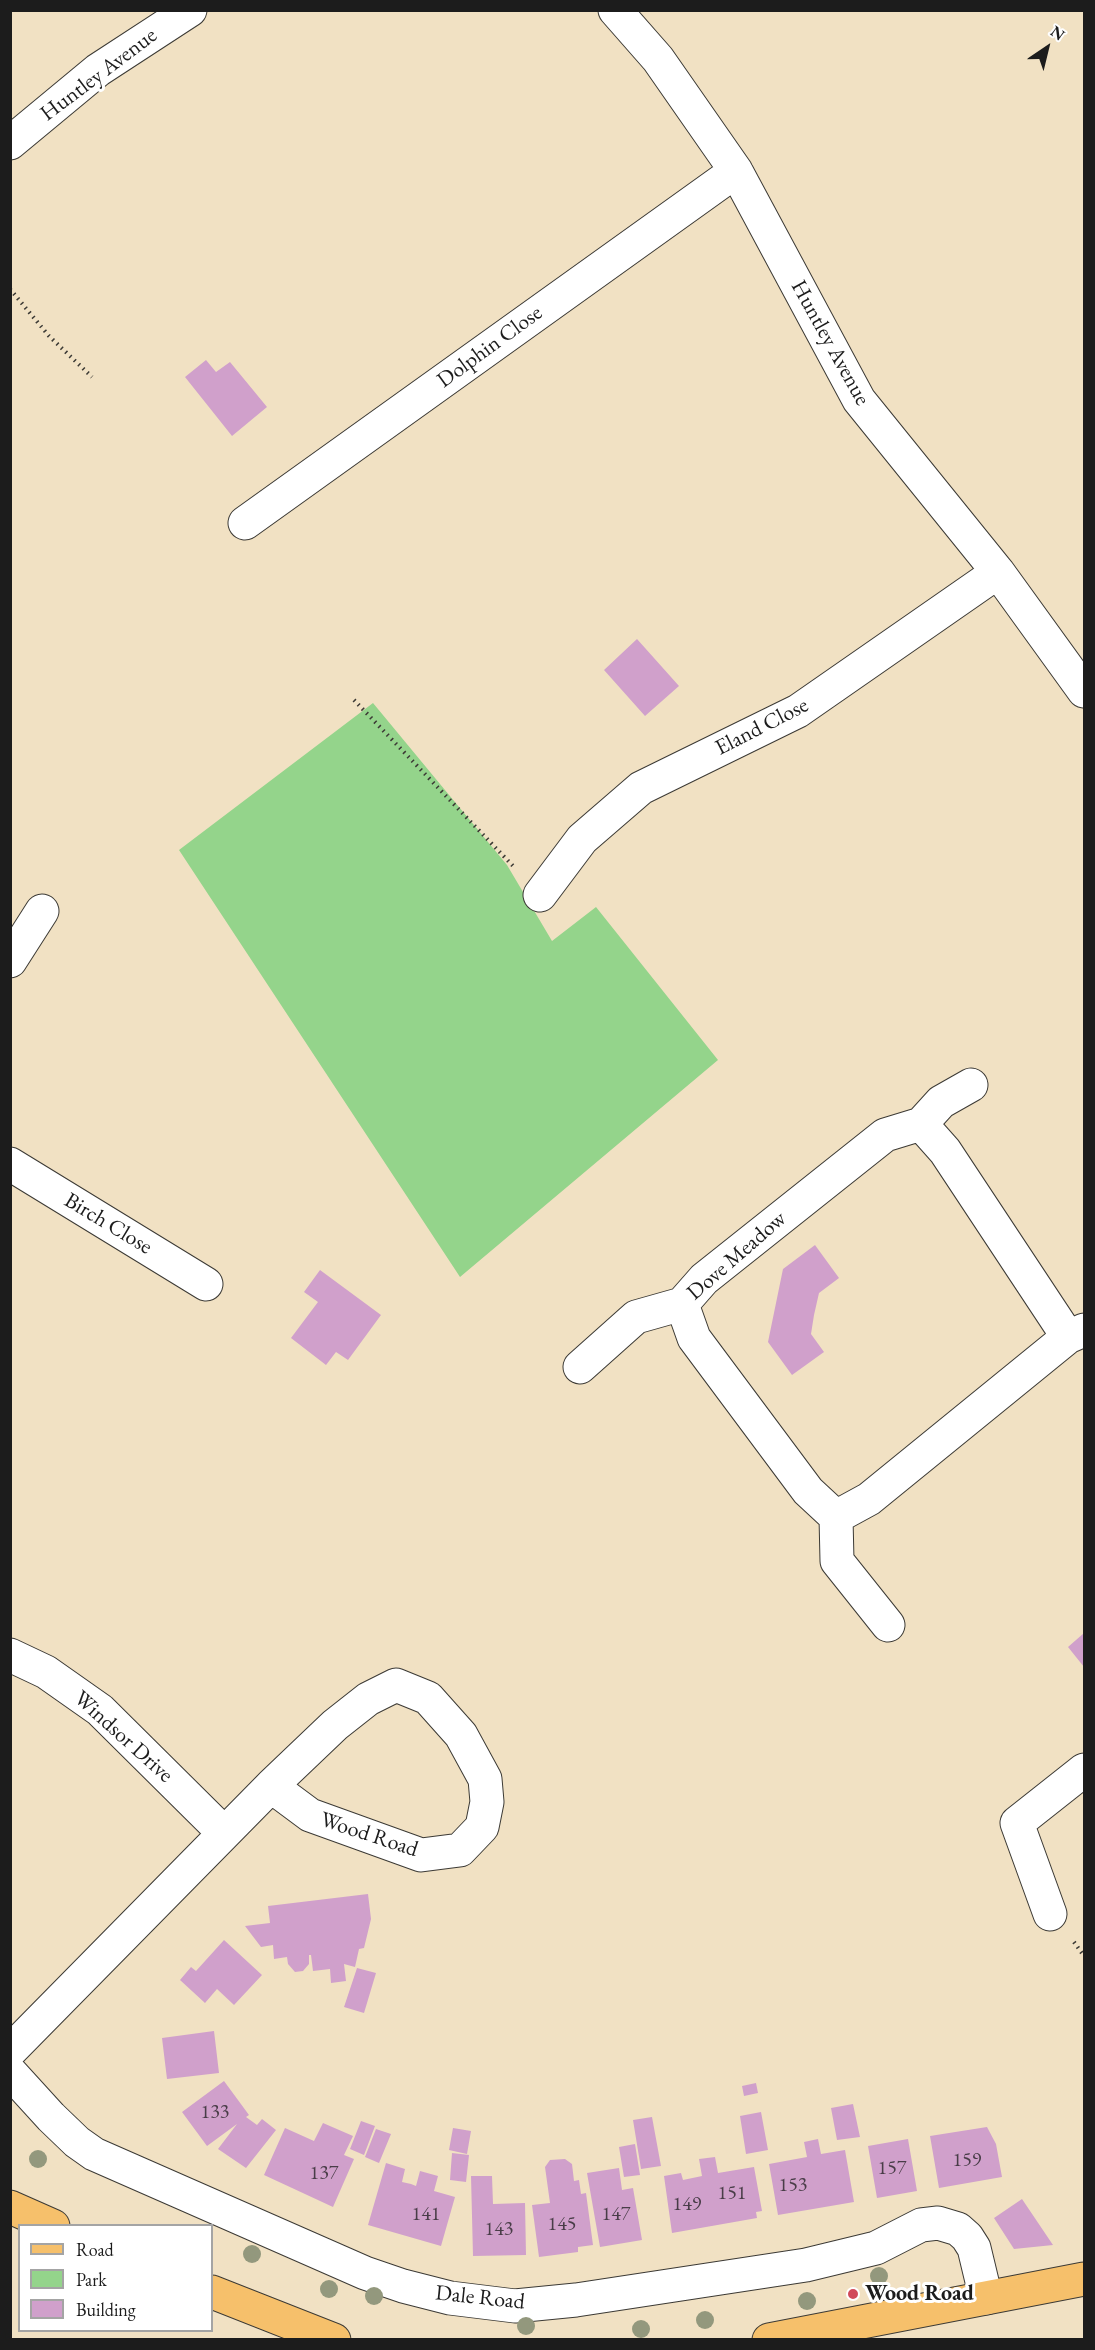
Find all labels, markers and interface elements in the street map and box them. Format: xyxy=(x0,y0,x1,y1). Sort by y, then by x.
north arrow xyxy=(1017,18,1077,78)
text: N xyxy=(1046,21,1069,45)
street label: Huntley Avenue xyxy=(36,23,162,127)
street label: Huntley Avenue xyxy=(785,276,875,410)
street label: Dolphin Close xyxy=(432,300,548,394)
street label: Eland Close xyxy=(711,692,813,762)
street label: Birch Close xyxy=(59,1187,157,1261)
street label: Dove Meadow xyxy=(682,1206,792,1306)
street label: Windsor Drive xyxy=(68,1686,178,1788)
street label: Wood Road xyxy=(317,1807,421,1863)
house number: 133 xyxy=(201,2101,229,2125)
house number: 159 xyxy=(953,2149,981,2173)
house number: 157 xyxy=(878,2157,906,2181)
house number: 137 xyxy=(310,2162,338,2186)
house number: 153 xyxy=(779,2174,807,2198)
house number: 151 xyxy=(718,2182,746,2206)
house number: 149 xyxy=(673,2193,701,2217)
house number: 141 xyxy=(412,2203,440,2227)
house number: 147 xyxy=(602,2203,630,2227)
house number: 145 xyxy=(548,2213,576,2237)
house number: 143 xyxy=(485,2218,513,2242)
legend xyxy=(18,2224,213,2332)
text: Road xyxy=(76,2238,114,2261)
text: Park xyxy=(76,2268,107,2291)
street label: Dale Road xyxy=(434,2280,526,2316)
place label: Wood Road xyxy=(865,2281,974,2307)
marker: Wood Road xyxy=(846,2287,860,2301)
text: Building xyxy=(76,2298,136,2321)

